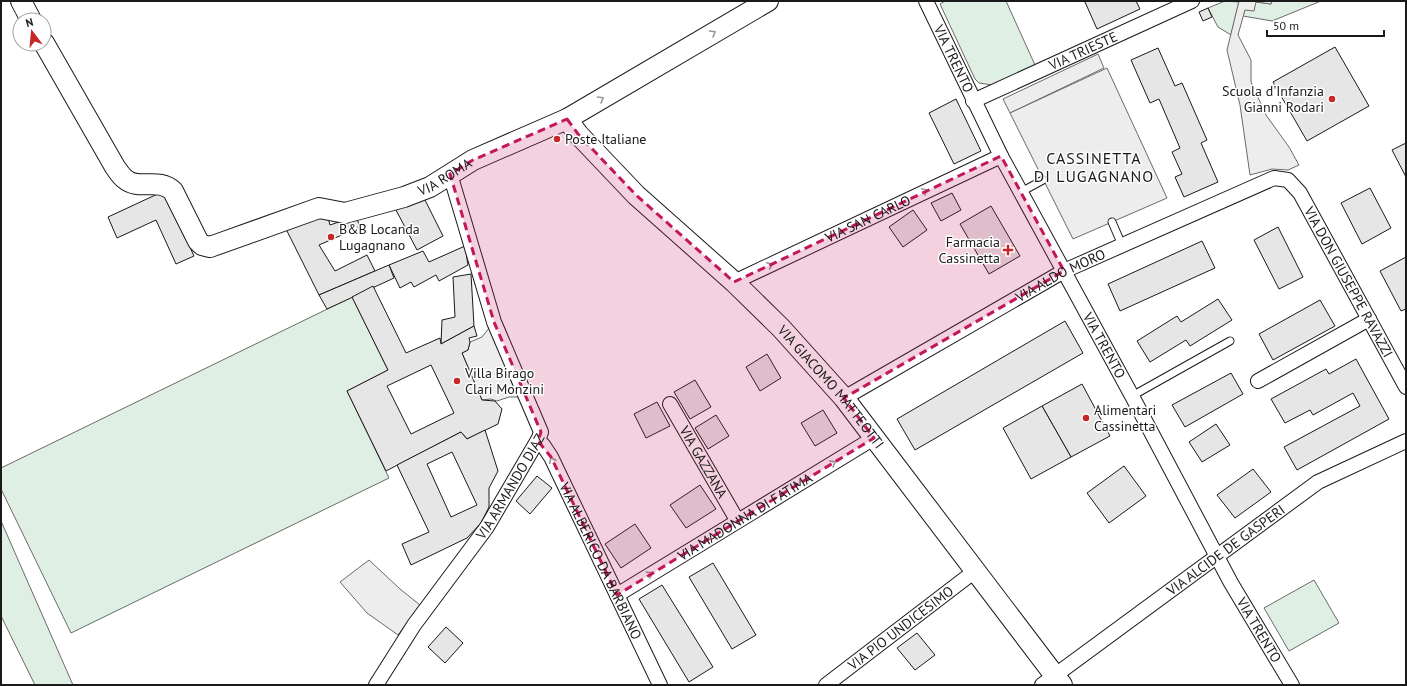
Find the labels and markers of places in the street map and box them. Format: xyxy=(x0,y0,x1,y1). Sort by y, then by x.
place label: Scuola d'Infanzia Gianni Rodari xyxy=(1222,82,1324,116)
marker: Scuola d'Infanzia Gianni Rodari xyxy=(1327,94,1337,104)
place label: Poste Italiane xyxy=(565,130,646,148)
marker: Poste Italiane xyxy=(552,134,562,144)
place label: B&B Locanda Lugagnano xyxy=(339,220,420,254)
marker: B&B Locanda Lugagnano xyxy=(326,232,336,242)
place label: Farmacia Cassinetta xyxy=(939,233,1000,267)
marker: Farmacia Cassinetta xyxy=(1003,245,1013,255)
place label: Villa Birago Clari Monzini xyxy=(464,364,544,398)
marker: Villa Birago Clari Monzini xyxy=(452,376,462,386)
place label: Alimentari Cassinetta xyxy=(1094,401,1156,435)
marker: Alimentari Cassinetta xyxy=(1081,413,1091,423)

